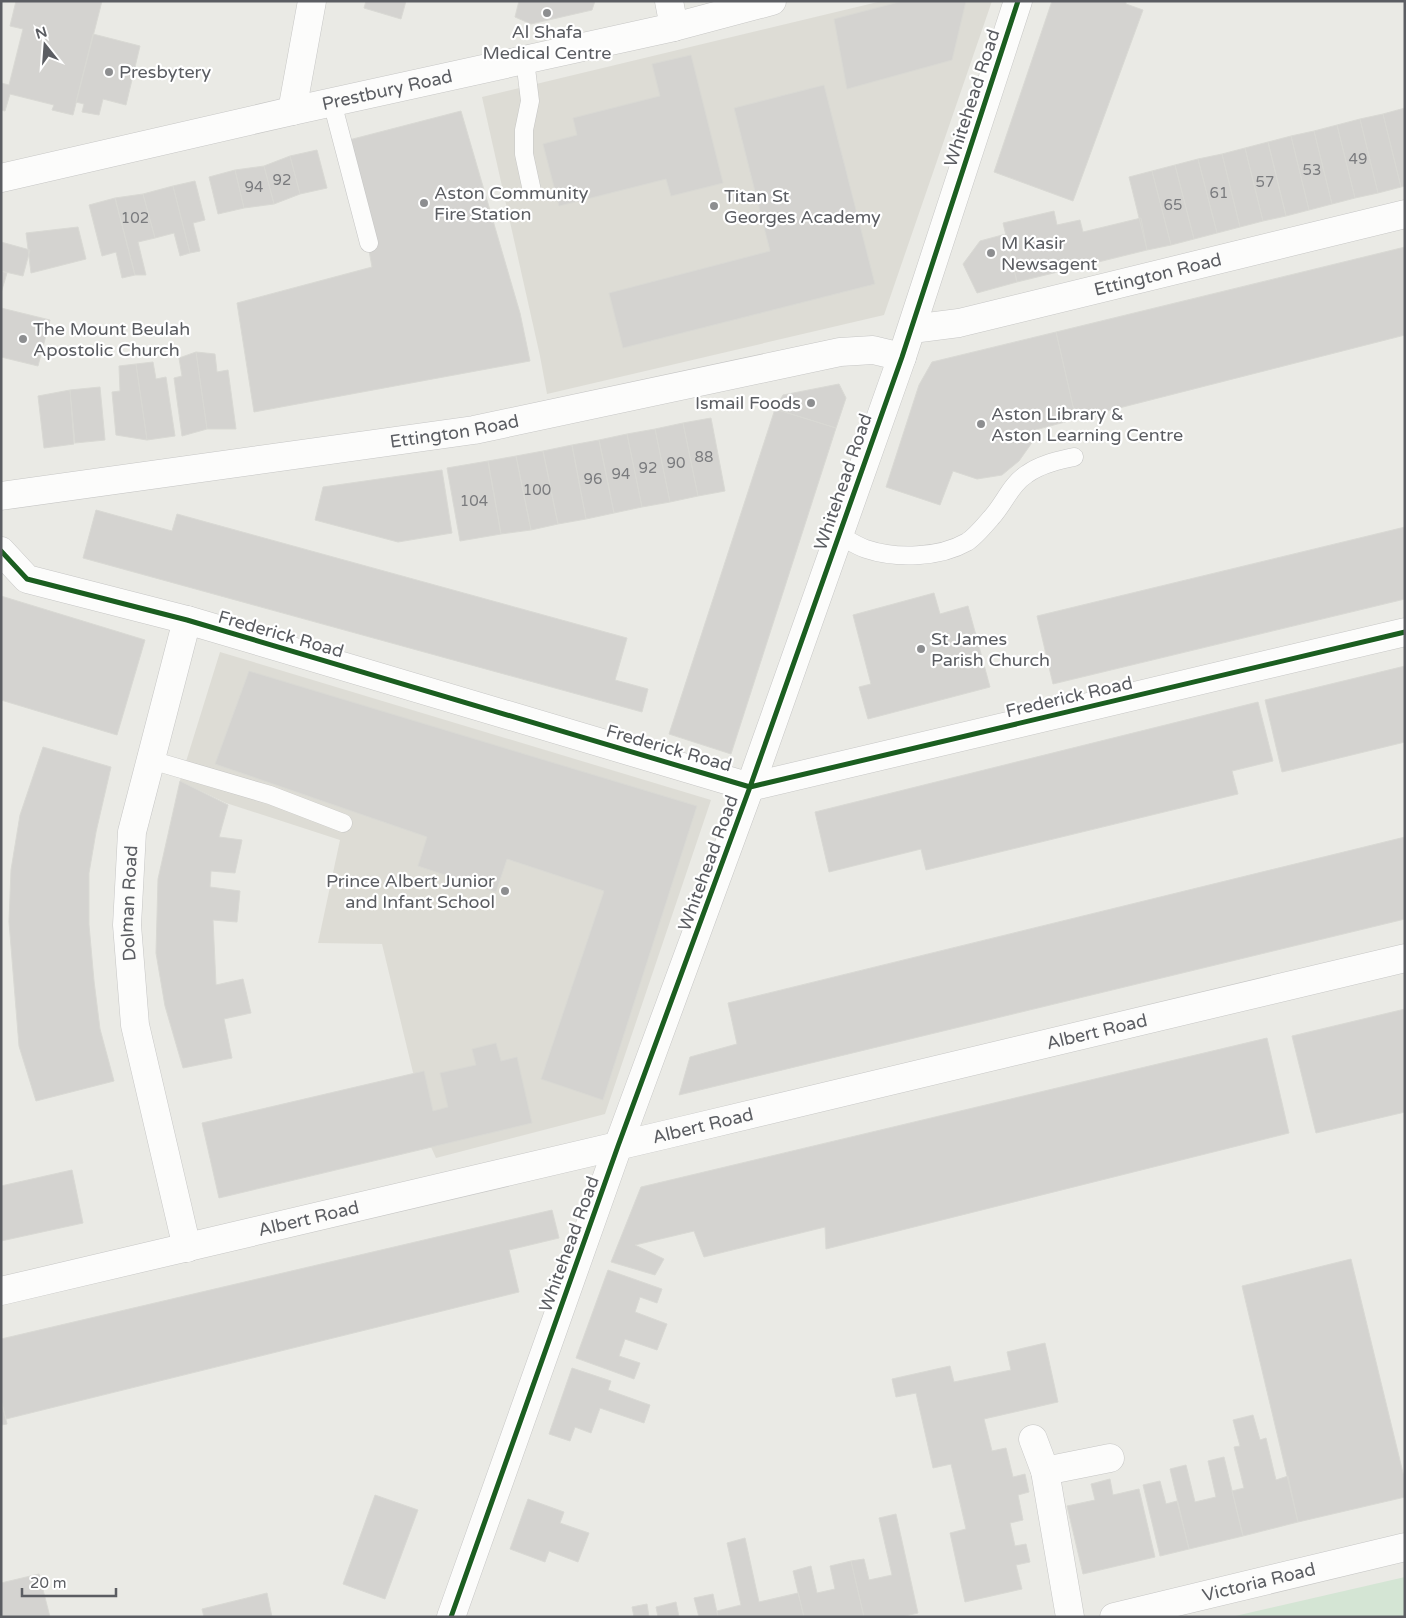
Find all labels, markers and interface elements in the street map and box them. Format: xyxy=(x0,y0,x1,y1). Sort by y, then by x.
marker: Al Shafa Medical Centre xyxy=(541,7,553,19)
north arrow xyxy=(20,20,70,70)
place label: Al Shafa Medical Centre xyxy=(483,21,611,64)
text: N xyxy=(33,23,49,43)
street label: Whitehead Road xyxy=(939,27,1005,169)
place label: Presbytery xyxy=(119,61,212,83)
street label: Prestbury Road xyxy=(320,65,454,115)
marker: Presbytery xyxy=(103,66,115,78)
house number: 49 xyxy=(1349,150,1367,168)
house number: 53 xyxy=(1303,161,1321,179)
house number: 92 xyxy=(273,171,291,189)
house number: 57 xyxy=(1256,173,1274,191)
house number: 94 xyxy=(245,178,263,196)
place label: Aston Community Fire Station xyxy=(434,182,589,225)
house number: 61 xyxy=(1210,184,1228,202)
place label: Titan St Georges Academy xyxy=(724,185,881,228)
house number: 65 xyxy=(1164,196,1182,214)
marker: Aston Community Fire Station xyxy=(418,197,430,209)
marker: Titan St Georges Academy xyxy=(708,200,720,212)
house number: 102 xyxy=(121,209,149,227)
place label: M Kasir Newsagent xyxy=(1001,232,1098,275)
marker: M Kasir Newsagent xyxy=(985,247,997,259)
street label: Ettington Road xyxy=(1092,248,1224,301)
place label: The Mount Beulah Apostolic Church xyxy=(33,318,190,361)
marker: The Mount Beulah Apostolic Church xyxy=(17,333,29,345)
place label: Ismail Foods xyxy=(695,392,801,414)
marker: Ismail Foods xyxy=(805,397,817,409)
place label: Aston Library & Aston Learning Centre xyxy=(991,403,1183,446)
street label: Ettington Road xyxy=(389,410,521,453)
street label: Whitehead Road xyxy=(809,411,877,553)
marker: Aston Library & Aston Learning Centre xyxy=(975,418,987,430)
house number: 88 xyxy=(695,448,713,466)
house number: 90 xyxy=(667,454,685,472)
house number: 92 xyxy=(639,459,657,477)
house number: 94 xyxy=(612,465,630,483)
house number: 96 xyxy=(584,470,602,488)
house number: 100 xyxy=(523,481,551,499)
house number: 104 xyxy=(460,492,488,510)
street label: Frederick Road xyxy=(216,606,346,662)
place label: St James Parish Church xyxy=(931,628,1050,671)
marker: St James Parish Church xyxy=(915,643,927,655)
street label: Frederick Road xyxy=(1003,672,1135,722)
street label: Frederick Road xyxy=(604,720,734,776)
street label: Whitehead Road xyxy=(673,792,743,934)
street label: Dolman Road xyxy=(116,845,142,962)
place label: Prince Albert Junior and Infant School xyxy=(326,870,495,913)
marker: Prince Albert Junior and Infant School xyxy=(499,885,511,897)
street label: Albert Road xyxy=(1044,1009,1149,1054)
street label: Albert Road xyxy=(650,1103,756,1148)
street label: Whitehead Road xyxy=(534,1173,604,1315)
street label: Albert Road xyxy=(256,1196,361,1241)
street label: Victoria Road xyxy=(1200,1558,1318,1606)
scale bar xyxy=(22,1566,116,1598)
text: 20 m xyxy=(30,1574,67,1592)

